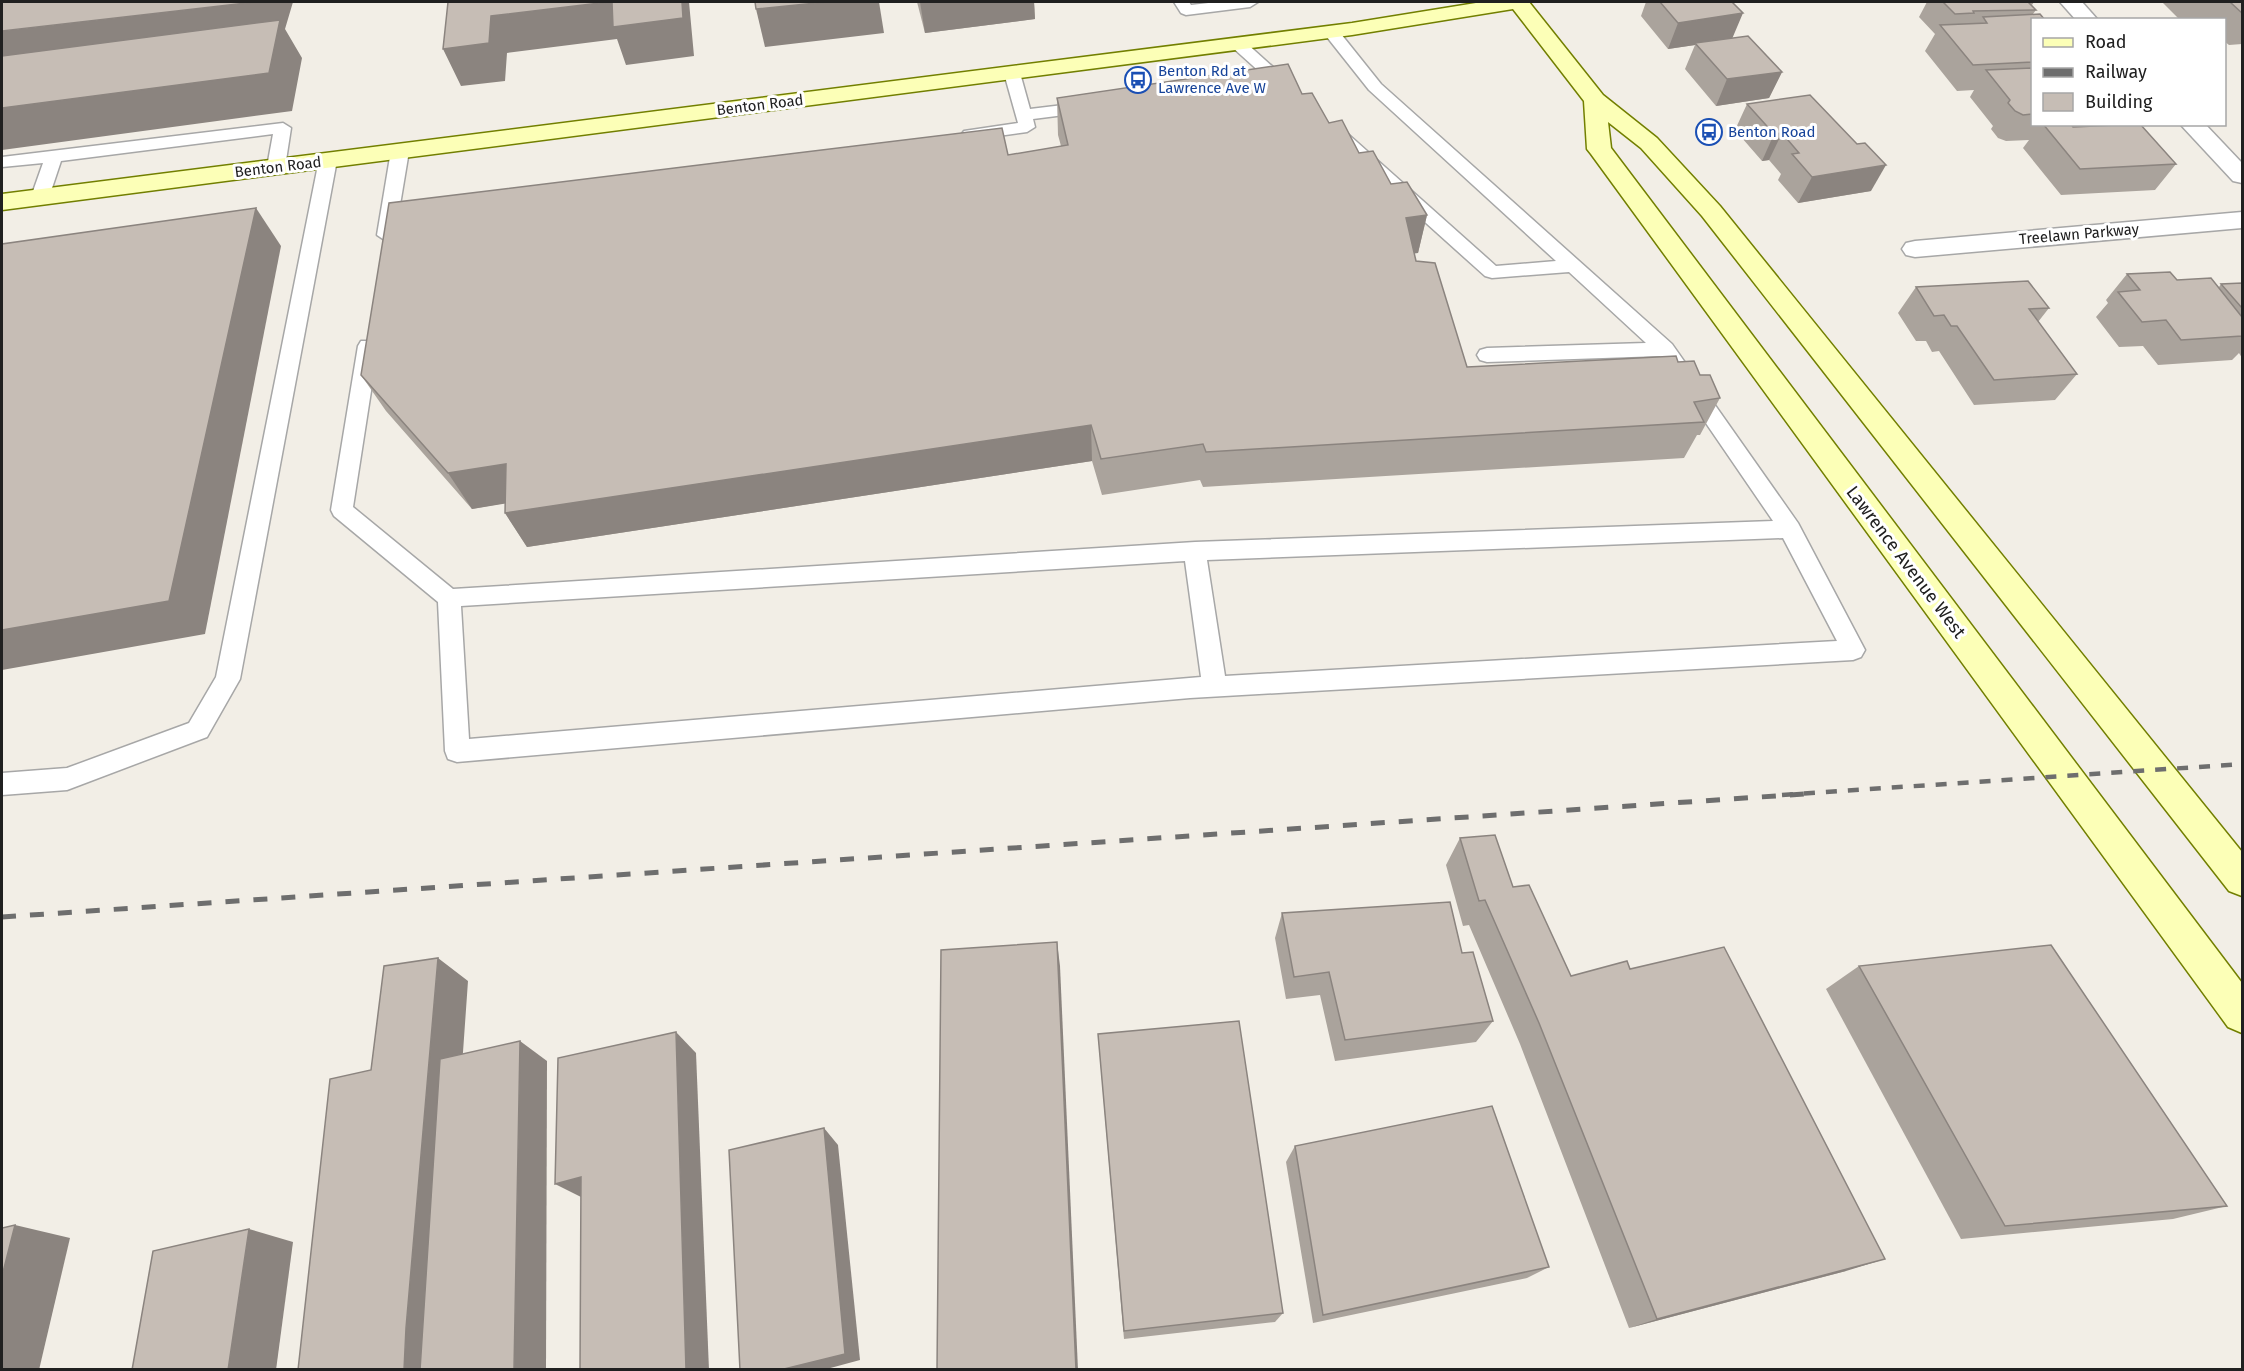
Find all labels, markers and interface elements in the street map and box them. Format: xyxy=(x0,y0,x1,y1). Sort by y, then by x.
legend xyxy=(2031,18,2226,126)
text: Road xyxy=(2085,31,2127,53)
text: Railway xyxy=(2085,61,2147,83)
place label: Benton Rd at Lawrence Ave W xyxy=(1158,62,1267,97)
bus stop icon: Benton Rd at Lawrence Ave W xyxy=(1123,65,1153,95)
street label: Benton Road xyxy=(716,91,804,119)
text: Building xyxy=(2085,91,2153,113)
bus stop icon: Benton Road xyxy=(1694,117,1724,147)
place label: Benton Road xyxy=(1728,123,1815,141)
street label: Benton Road xyxy=(234,153,322,181)
street label: Treelawn Parkway xyxy=(2018,220,2140,248)
street label: Lawrence Avenue West xyxy=(1842,482,1971,643)

